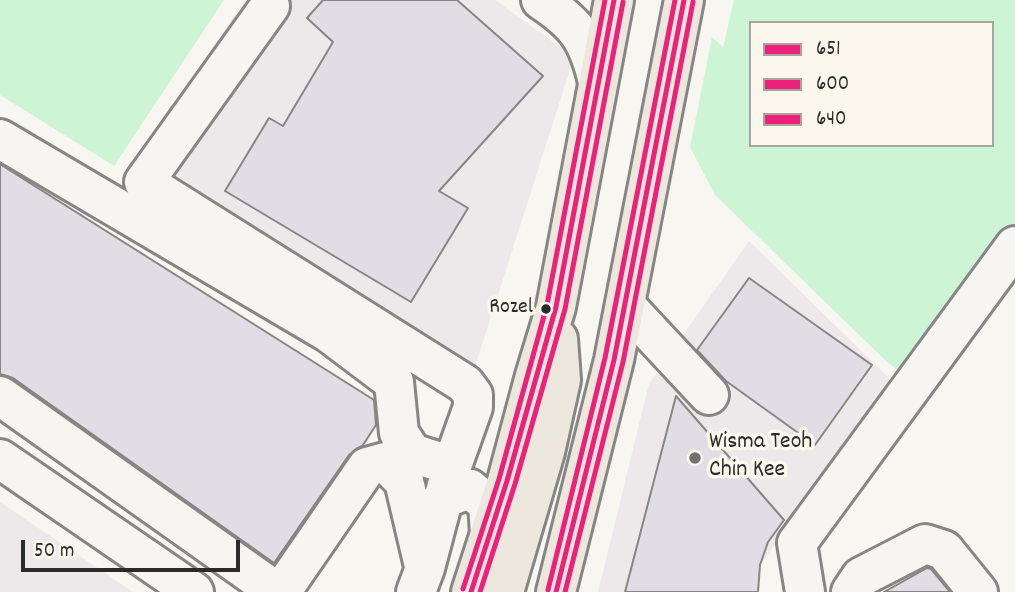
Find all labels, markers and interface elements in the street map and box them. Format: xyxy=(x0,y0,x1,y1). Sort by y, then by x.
legend xyxy=(749,21,994,147)
text: 651 xyxy=(816,35,841,65)
text: 600 xyxy=(816,70,849,100)
text: 640 xyxy=(816,105,846,135)
place label: Rozel xyxy=(489,296,533,322)
marker: Rozel xyxy=(539,302,553,316)
place label: Wisma Teoh Chin Kee xyxy=(709,430,812,486)
marker: Wisma Teoh Chin Kee xyxy=(687,450,703,466)
scale bar xyxy=(24,526,243,570)
text: 50 m xyxy=(34,537,74,567)

